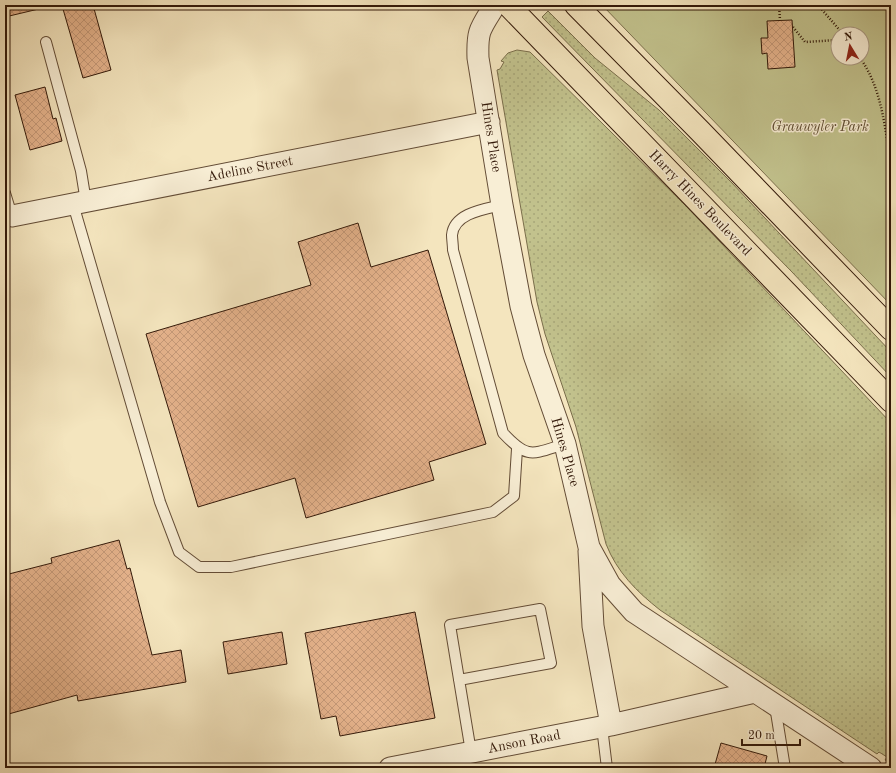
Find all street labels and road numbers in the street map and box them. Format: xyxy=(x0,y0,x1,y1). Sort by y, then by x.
street label: Hines Place xyxy=(478,101,504,173)
street label: Harry Hines Boulevard xyxy=(646,147,754,259)
street label: Adeline Street xyxy=(206,154,294,184)
street label: Hines Place xyxy=(548,416,582,488)
street label: Anson Road xyxy=(486,728,562,756)

